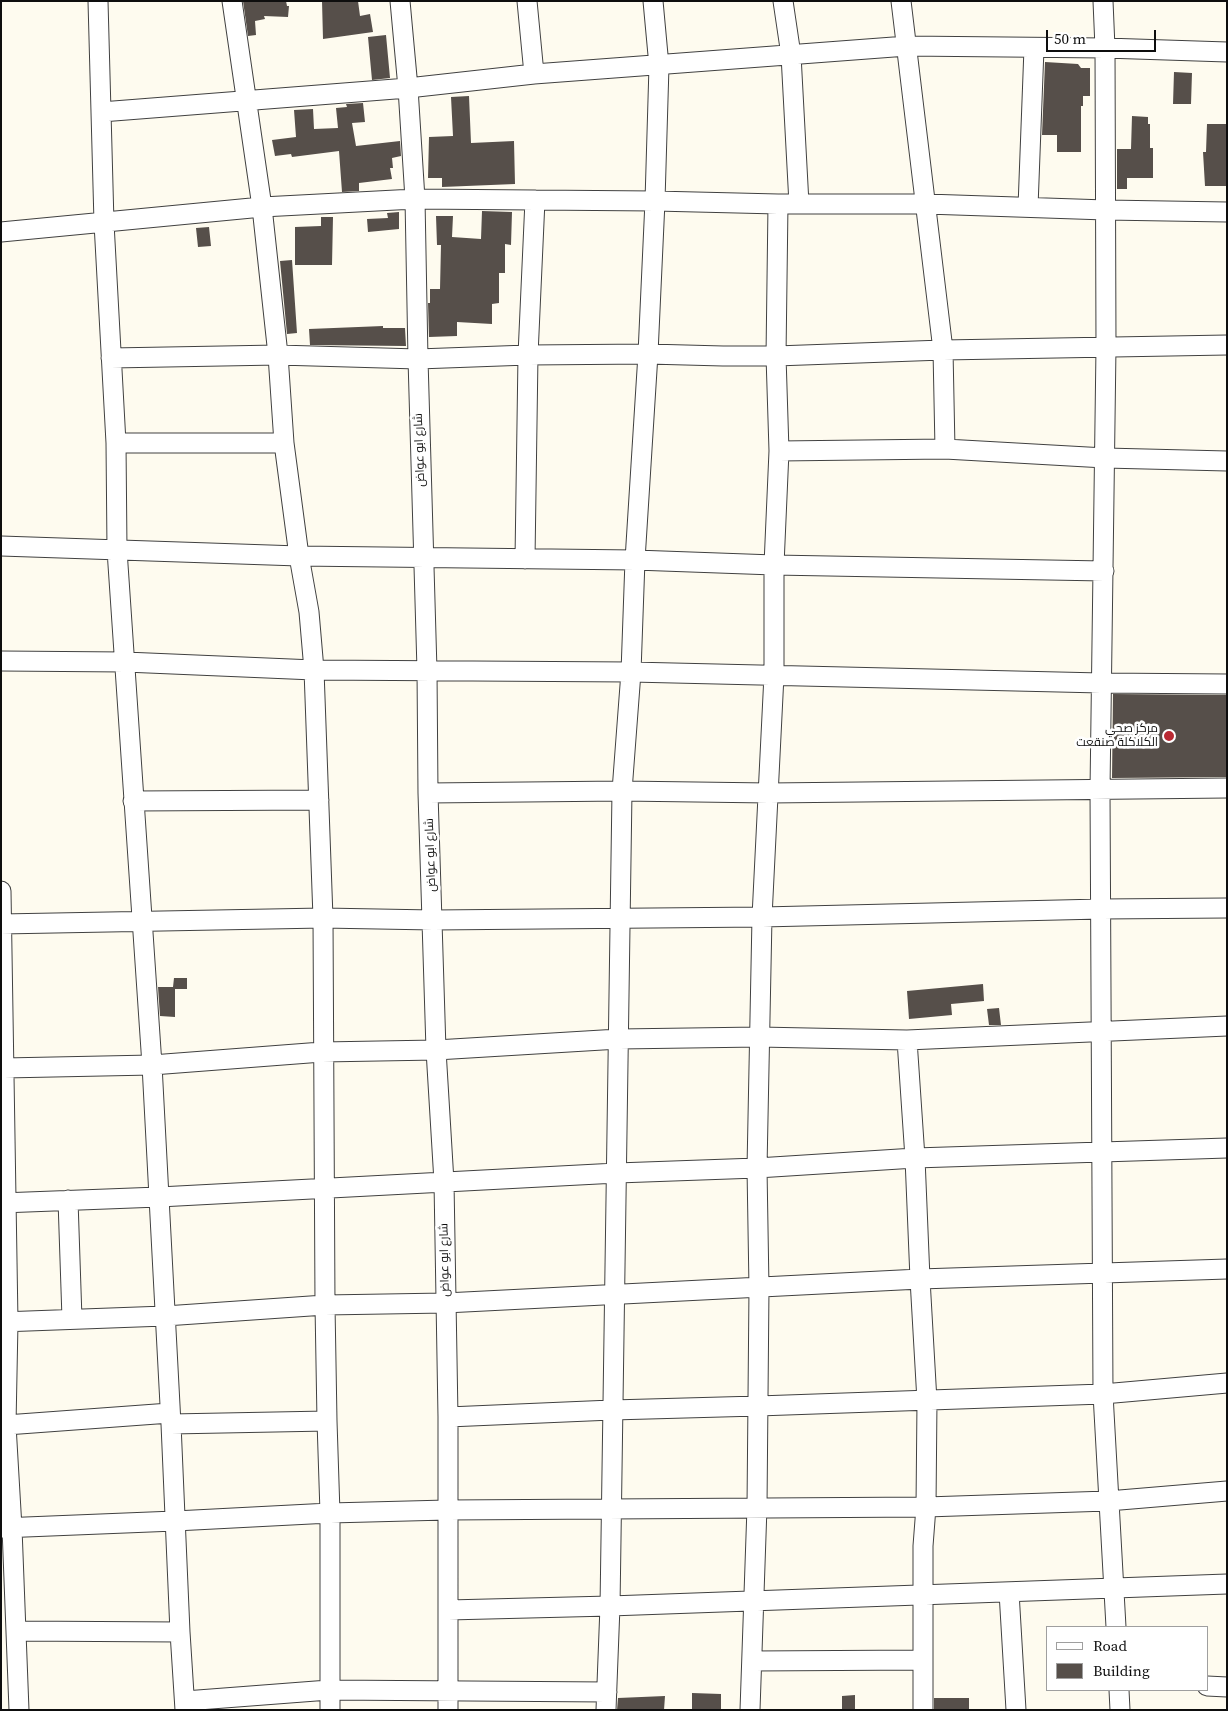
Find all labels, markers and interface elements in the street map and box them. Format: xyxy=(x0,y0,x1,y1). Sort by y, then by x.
scale bar xyxy=(1048,20,1158,52)
text: 50 m xyxy=(1054,28,1086,49)
street label: شارع ابو عواض xyxy=(412,413,428,487)
place label: مركز صحي الكلاكلة صنقعت xyxy=(1076,722,1158,750)
marker: مركز صحي الكلاكلة صنقعت xyxy=(1162,729,1176,743)
street label: شارع ابو عواض xyxy=(423,818,439,892)
street label: شارع ابو عواض xyxy=(437,1223,453,1297)
legend xyxy=(1046,1626,1208,1691)
text: Road xyxy=(1093,1635,1127,1656)
text: Building xyxy=(1093,1660,1150,1681)

